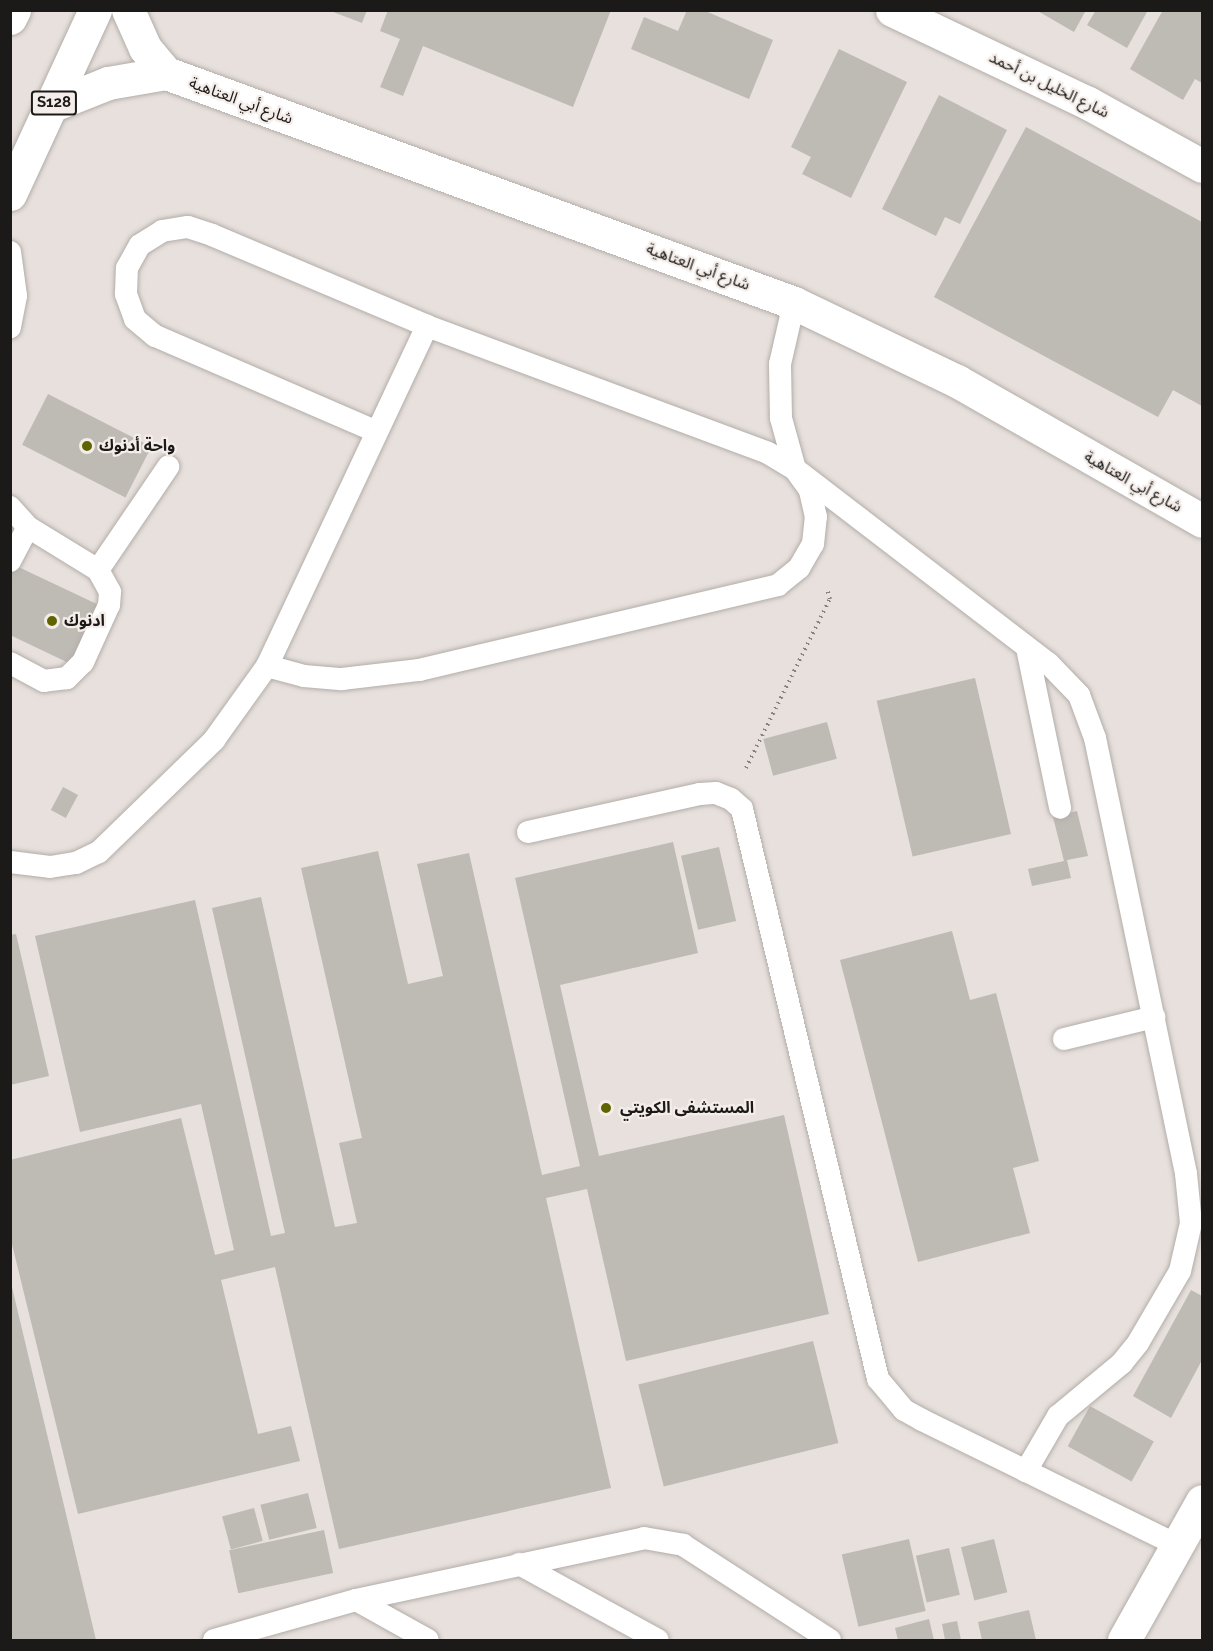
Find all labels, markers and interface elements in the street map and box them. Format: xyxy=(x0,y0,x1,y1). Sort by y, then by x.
street label: شارع الخليل بن أحمد xyxy=(986,48,1112,122)
street label: شارع أبي العتاهية xyxy=(186,73,296,129)
road number: S128 xyxy=(30,91,78,115)
street label: شارع أبي العتاهية xyxy=(643,239,753,295)
place label: واحة أدنوك xyxy=(99,436,175,456)
marker: واحة أدنوك xyxy=(80,439,94,453)
street label: شارع أبي العتاهية xyxy=(1081,447,1185,517)
place label: ادنوك xyxy=(64,611,105,631)
marker: ادنوك xyxy=(45,614,59,628)
place label: المستشفى الكويتي xyxy=(620,1098,754,1118)
marker: المستشفى الكويتي xyxy=(597,1099,615,1117)

